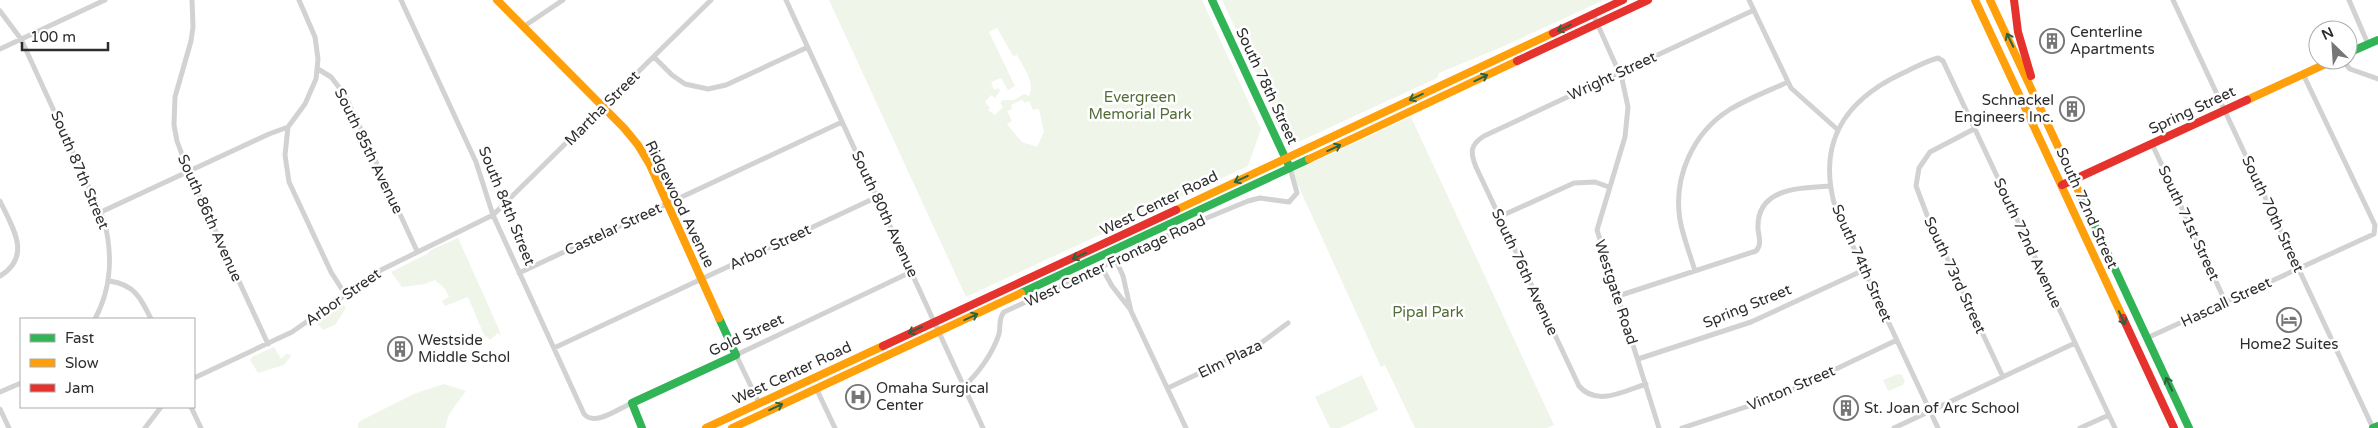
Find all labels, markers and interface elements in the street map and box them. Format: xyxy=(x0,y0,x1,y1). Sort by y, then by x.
scale bar xyxy=(22,20,109,52)
north arrow xyxy=(2308,20,2358,70)
place label: Centerline Apartments xyxy=(2070,23,2155,58)
one-way arrow xyxy=(1556,24,1571,34)
text: N xyxy=(2319,24,2336,44)
street label: South 78th Street xyxy=(1232,25,1302,147)
text: 100 m xyxy=(30,28,76,46)
building icon: Centerline Apartments xyxy=(2039,28,2065,54)
one-way arrow xyxy=(2005,33,2015,48)
street label: Wright Street xyxy=(1565,48,1659,104)
street label: Martha Street xyxy=(561,67,643,149)
one-way arrow xyxy=(1473,73,1488,82)
street label: Spring Street xyxy=(2146,82,2238,138)
street label: South 85th Avenue xyxy=(331,85,407,217)
park label: Evergreen Memorial Park xyxy=(1088,88,1192,123)
place label: Schnackel Engineers Inc. xyxy=(1954,91,2054,126)
one-way arrow xyxy=(1409,92,1424,102)
building icon: Schnackel Engineers Inc. xyxy=(2059,96,2085,122)
street label: South 87th Street xyxy=(47,108,113,232)
street label: Ridgewood Avenue xyxy=(641,138,719,270)
one-way arrow xyxy=(1326,142,1341,152)
street label: South 84th Street xyxy=(475,144,539,268)
street label: South 72nd Street xyxy=(2052,145,2122,271)
street label: South 80th Avenue xyxy=(848,148,922,280)
street label: South 86th Avenue xyxy=(174,152,246,284)
street label: South 70th Street xyxy=(2238,153,2308,275)
street label: South 71st Street xyxy=(2154,163,2224,284)
street label: West Center Road xyxy=(1097,167,1221,239)
one-way arrow xyxy=(1234,174,1249,184)
street label: South 72nd Avenue xyxy=(1990,175,2066,311)
street label: Castelar Street xyxy=(562,199,665,259)
street label: South 74th Street xyxy=(1828,201,1896,325)
street label: South 76th Avenue xyxy=(1488,206,1562,338)
street label: West Center Frontage Road xyxy=(1022,211,1208,311)
street label: South 73rd Street xyxy=(1920,214,1990,337)
street label: Arbor Street xyxy=(726,220,814,274)
street label: Westgate Road xyxy=(1591,237,1641,347)
one-way arrow xyxy=(1072,252,1087,261)
street label: Arbor Street xyxy=(302,264,384,330)
street label: Hascall Street xyxy=(2178,273,2274,331)
street label: Spring Street xyxy=(1700,280,1794,332)
park label: Pipal Park xyxy=(1392,303,1464,321)
hotel icon: Home2 Suites xyxy=(2276,307,2302,333)
street label: Gold Street xyxy=(706,310,786,360)
one-way arrow xyxy=(2117,310,2127,325)
one-way arrow xyxy=(963,312,978,321)
legend xyxy=(20,318,195,408)
one-way arrow xyxy=(908,326,923,336)
text: Fast xyxy=(65,329,95,347)
place label: Westside Middle Schol xyxy=(418,331,510,366)
place label: Home2 Suites xyxy=(2239,335,2339,353)
building icon: Westside Middle Schol xyxy=(387,336,413,362)
street label: Elm Plaza xyxy=(1195,336,1265,382)
street label: West Center Road xyxy=(730,338,854,408)
text: Slow xyxy=(65,354,99,372)
street label: Vinton Street xyxy=(1744,361,1838,415)
one-way arrow xyxy=(2163,377,2173,392)
text: Jam xyxy=(65,379,94,397)
place label: Omaha Surgical Center xyxy=(876,379,989,414)
hospital icon: Omaha Surgical Center xyxy=(845,384,871,410)
building icon: St. Joan of Arc School xyxy=(1833,395,1859,421)
place label: St. Joan of Arc School xyxy=(1864,399,2020,417)
one-way arrow xyxy=(768,402,783,412)

